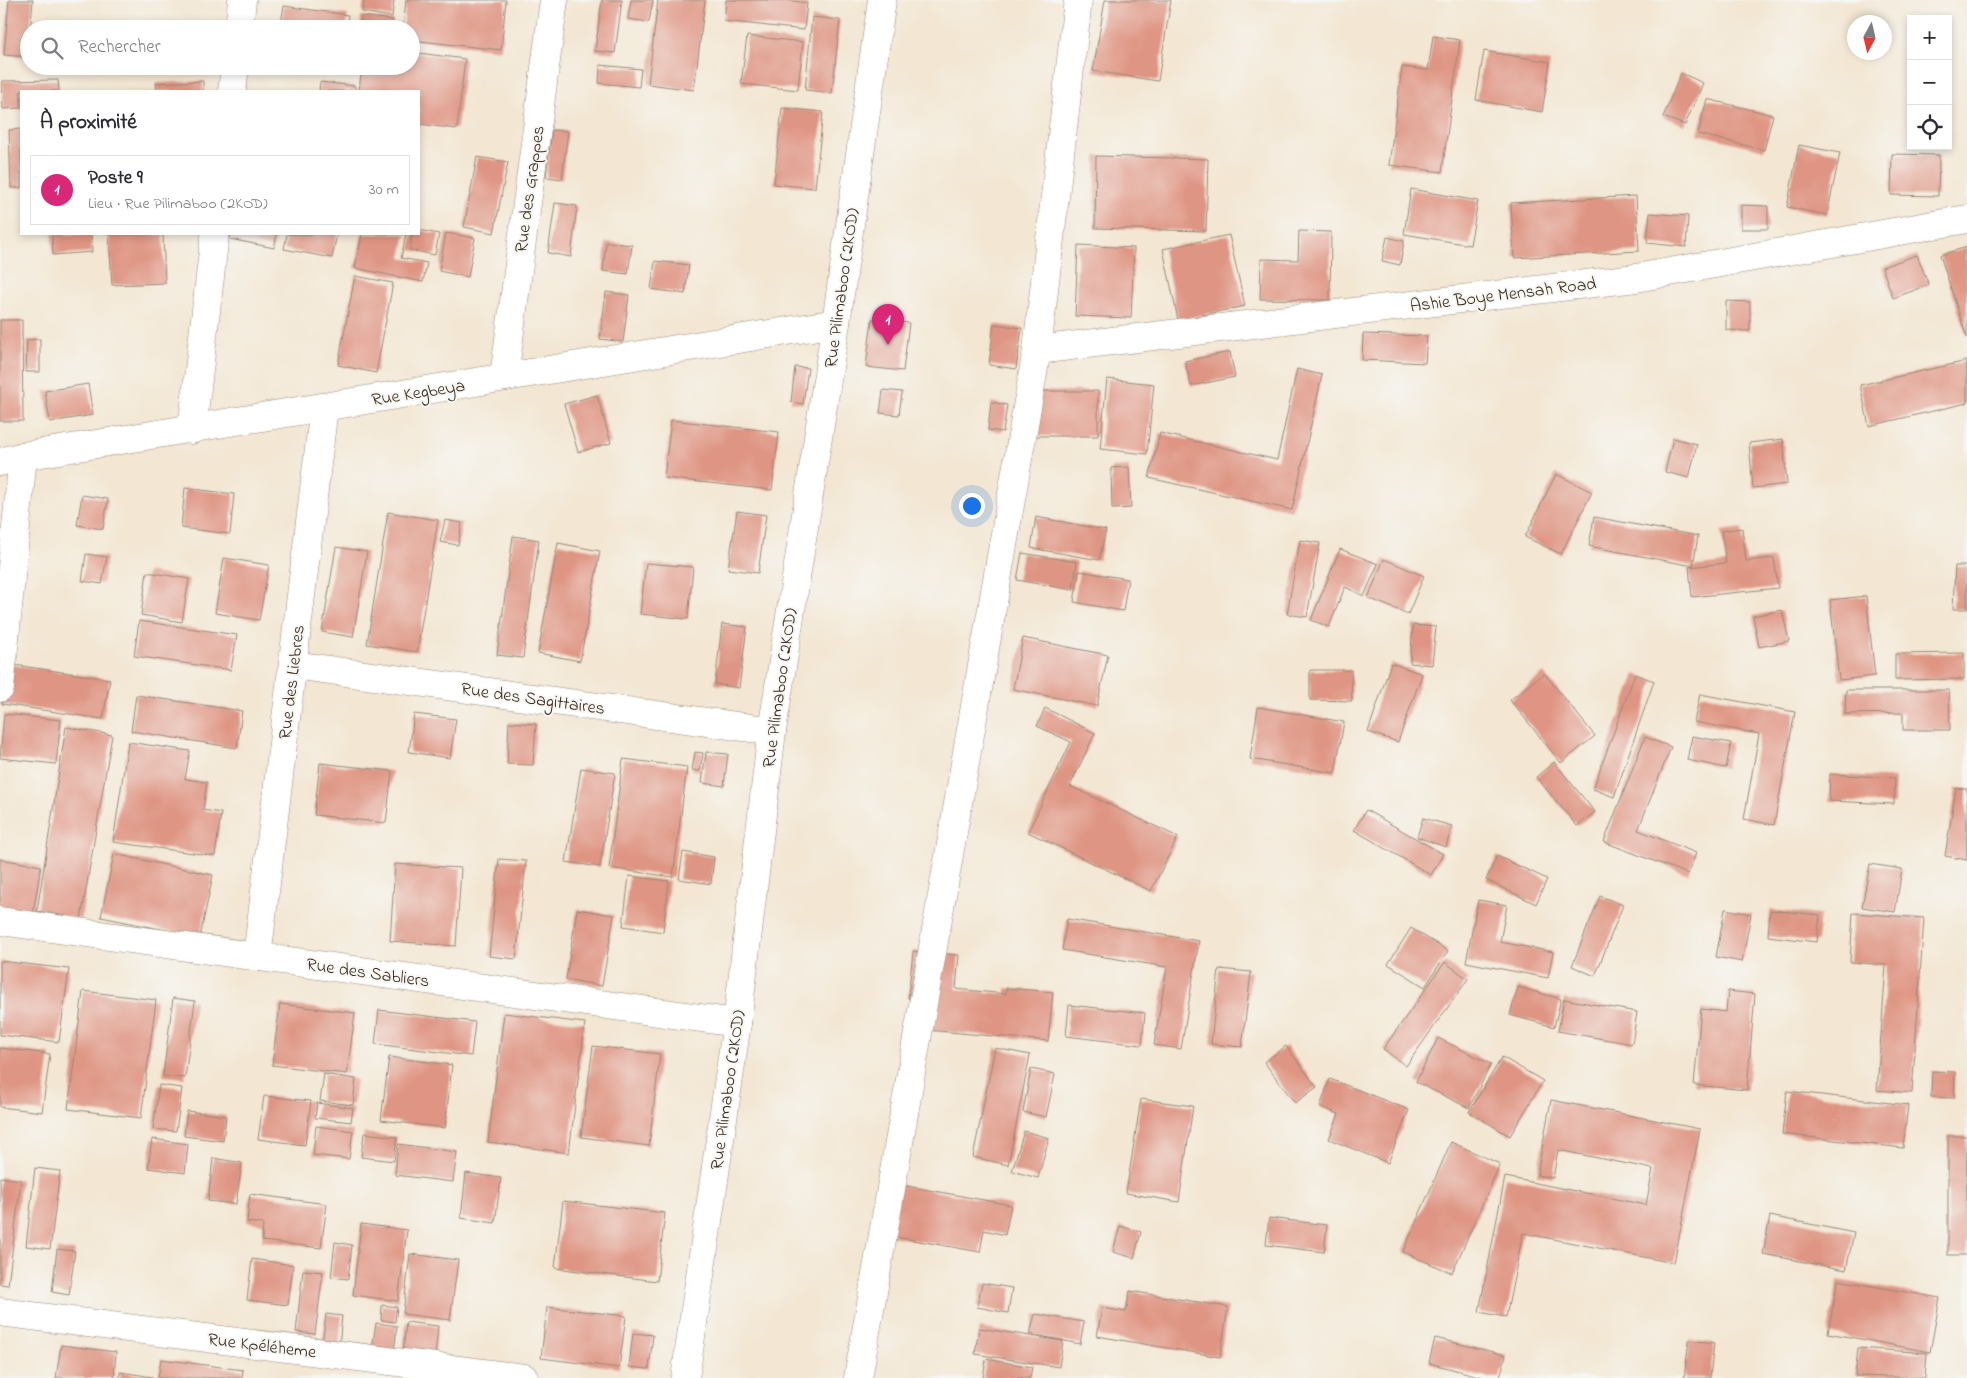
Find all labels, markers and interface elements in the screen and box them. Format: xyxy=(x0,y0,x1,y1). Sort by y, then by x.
north arrow xyxy=(1847,15,1892,60)
map controls xyxy=(1907,15,1952,150)
button: + xyxy=(1907,15,1952,60)
search box xyxy=(20,20,420,75)
icon: search xyxy=(38,34,66,62)
text: Rechercher xyxy=(78,34,161,61)
button: − xyxy=(1907,60,1952,105)
button: locate xyxy=(1907,105,1952,150)
text: À proximité xyxy=(40,108,137,138)
street label: Rue des Grappes xyxy=(509,124,553,254)
text: Poste 9 xyxy=(88,165,143,192)
text: 1 xyxy=(54,178,60,202)
text: 30 m xyxy=(369,178,399,202)
text: Lieu · Rue Pilimaboo (2KOD) xyxy=(88,192,268,216)
street label: Rue Pilimaboo (2KOD) xyxy=(819,207,867,370)
street label: Ashie Boye Mensah Road xyxy=(1409,272,1598,320)
pin: 1 xyxy=(872,304,904,345)
street label: Rue Kegbeya xyxy=(370,374,467,415)
your location xyxy=(959,493,985,519)
street label: Rue Pilimaboo (2KOD) xyxy=(757,607,805,770)
street label: Rue des Liebres xyxy=(273,624,313,741)
street label: Rue des Sagittaires xyxy=(459,677,606,724)
street label: Rue des Sabliers xyxy=(305,952,431,995)
street label: Rue Pilimaboo (2KOD) xyxy=(705,1009,753,1172)
street label: Rue Kpéléheme xyxy=(206,1327,318,1367)

